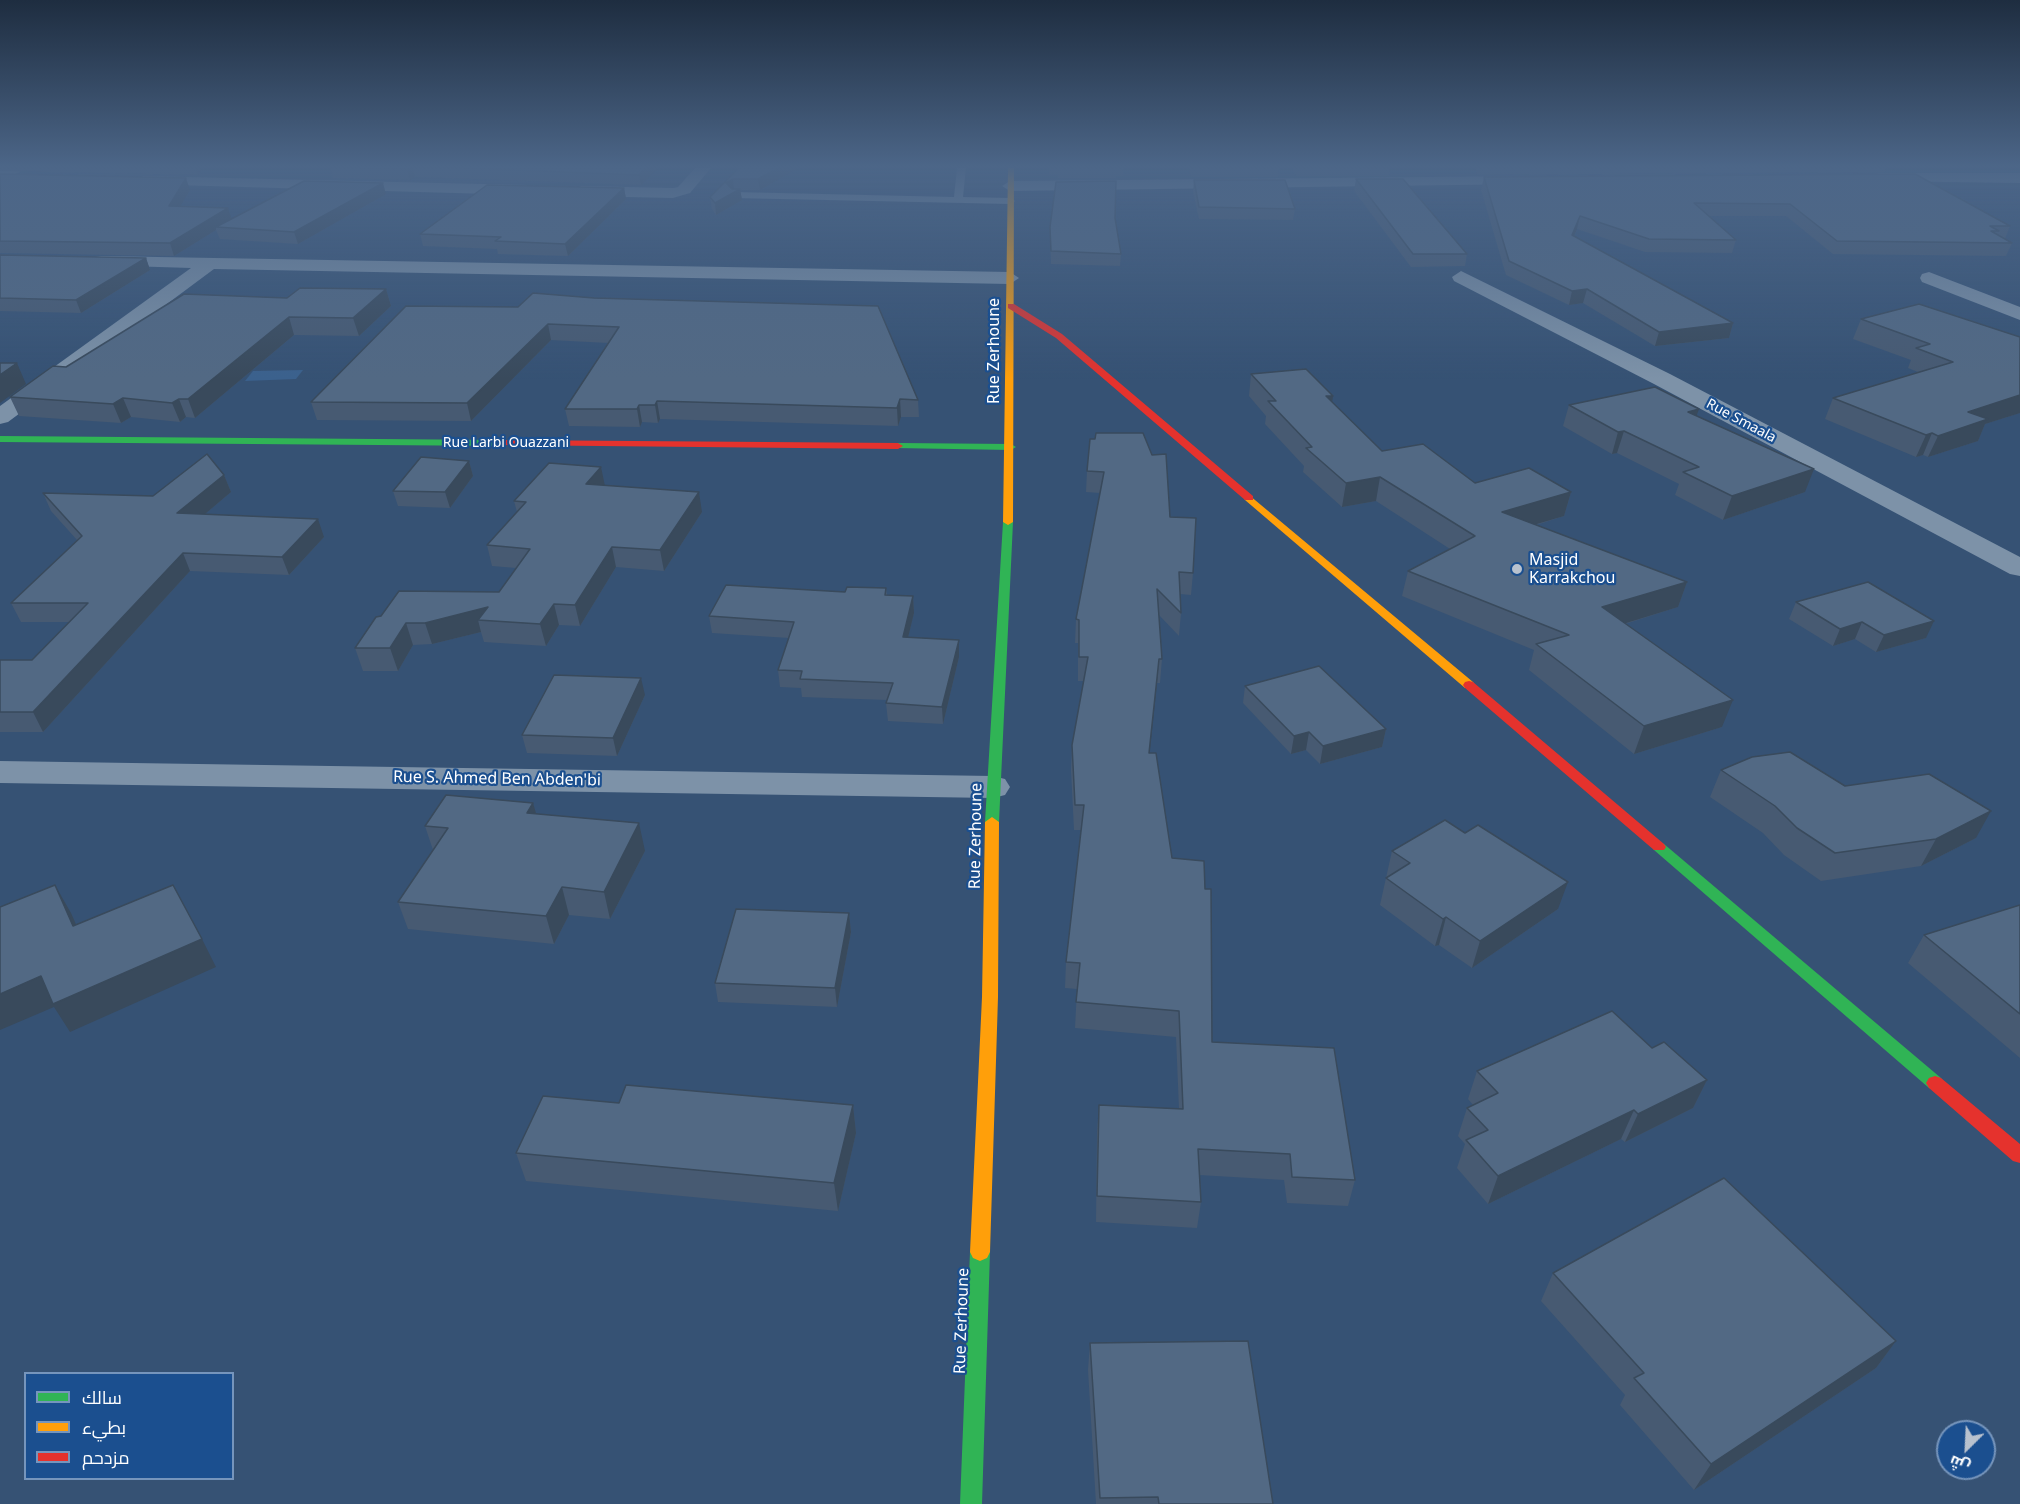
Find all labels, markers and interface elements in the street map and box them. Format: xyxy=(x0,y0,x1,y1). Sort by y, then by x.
street label: Rue Zerhoune xyxy=(984,298,1004,404)
street label: Rue Smaala xyxy=(1703,396,1779,446)
street label: Rue Larbi Ouazzani xyxy=(443,435,569,451)
place label: Masjid Karrakchou xyxy=(1529,550,1615,588)
marker: Masjid Karrakchou xyxy=(1510,562,1524,576)
street label: Rue S. Ahmed Ben Abden'bi xyxy=(393,768,601,790)
street label: Rue Zerhoune xyxy=(965,783,987,889)
street label: Rue Zerhoune xyxy=(951,1268,973,1374)
legend xyxy=(24,1372,234,1480)
text: سالك xyxy=(82,1385,122,1409)
text: بطيء xyxy=(82,1415,126,1439)
north arrow xyxy=(1936,1420,1996,1480)
text: مزدحم xyxy=(82,1445,130,1469)
text: ش xyxy=(1946,1450,1973,1479)

